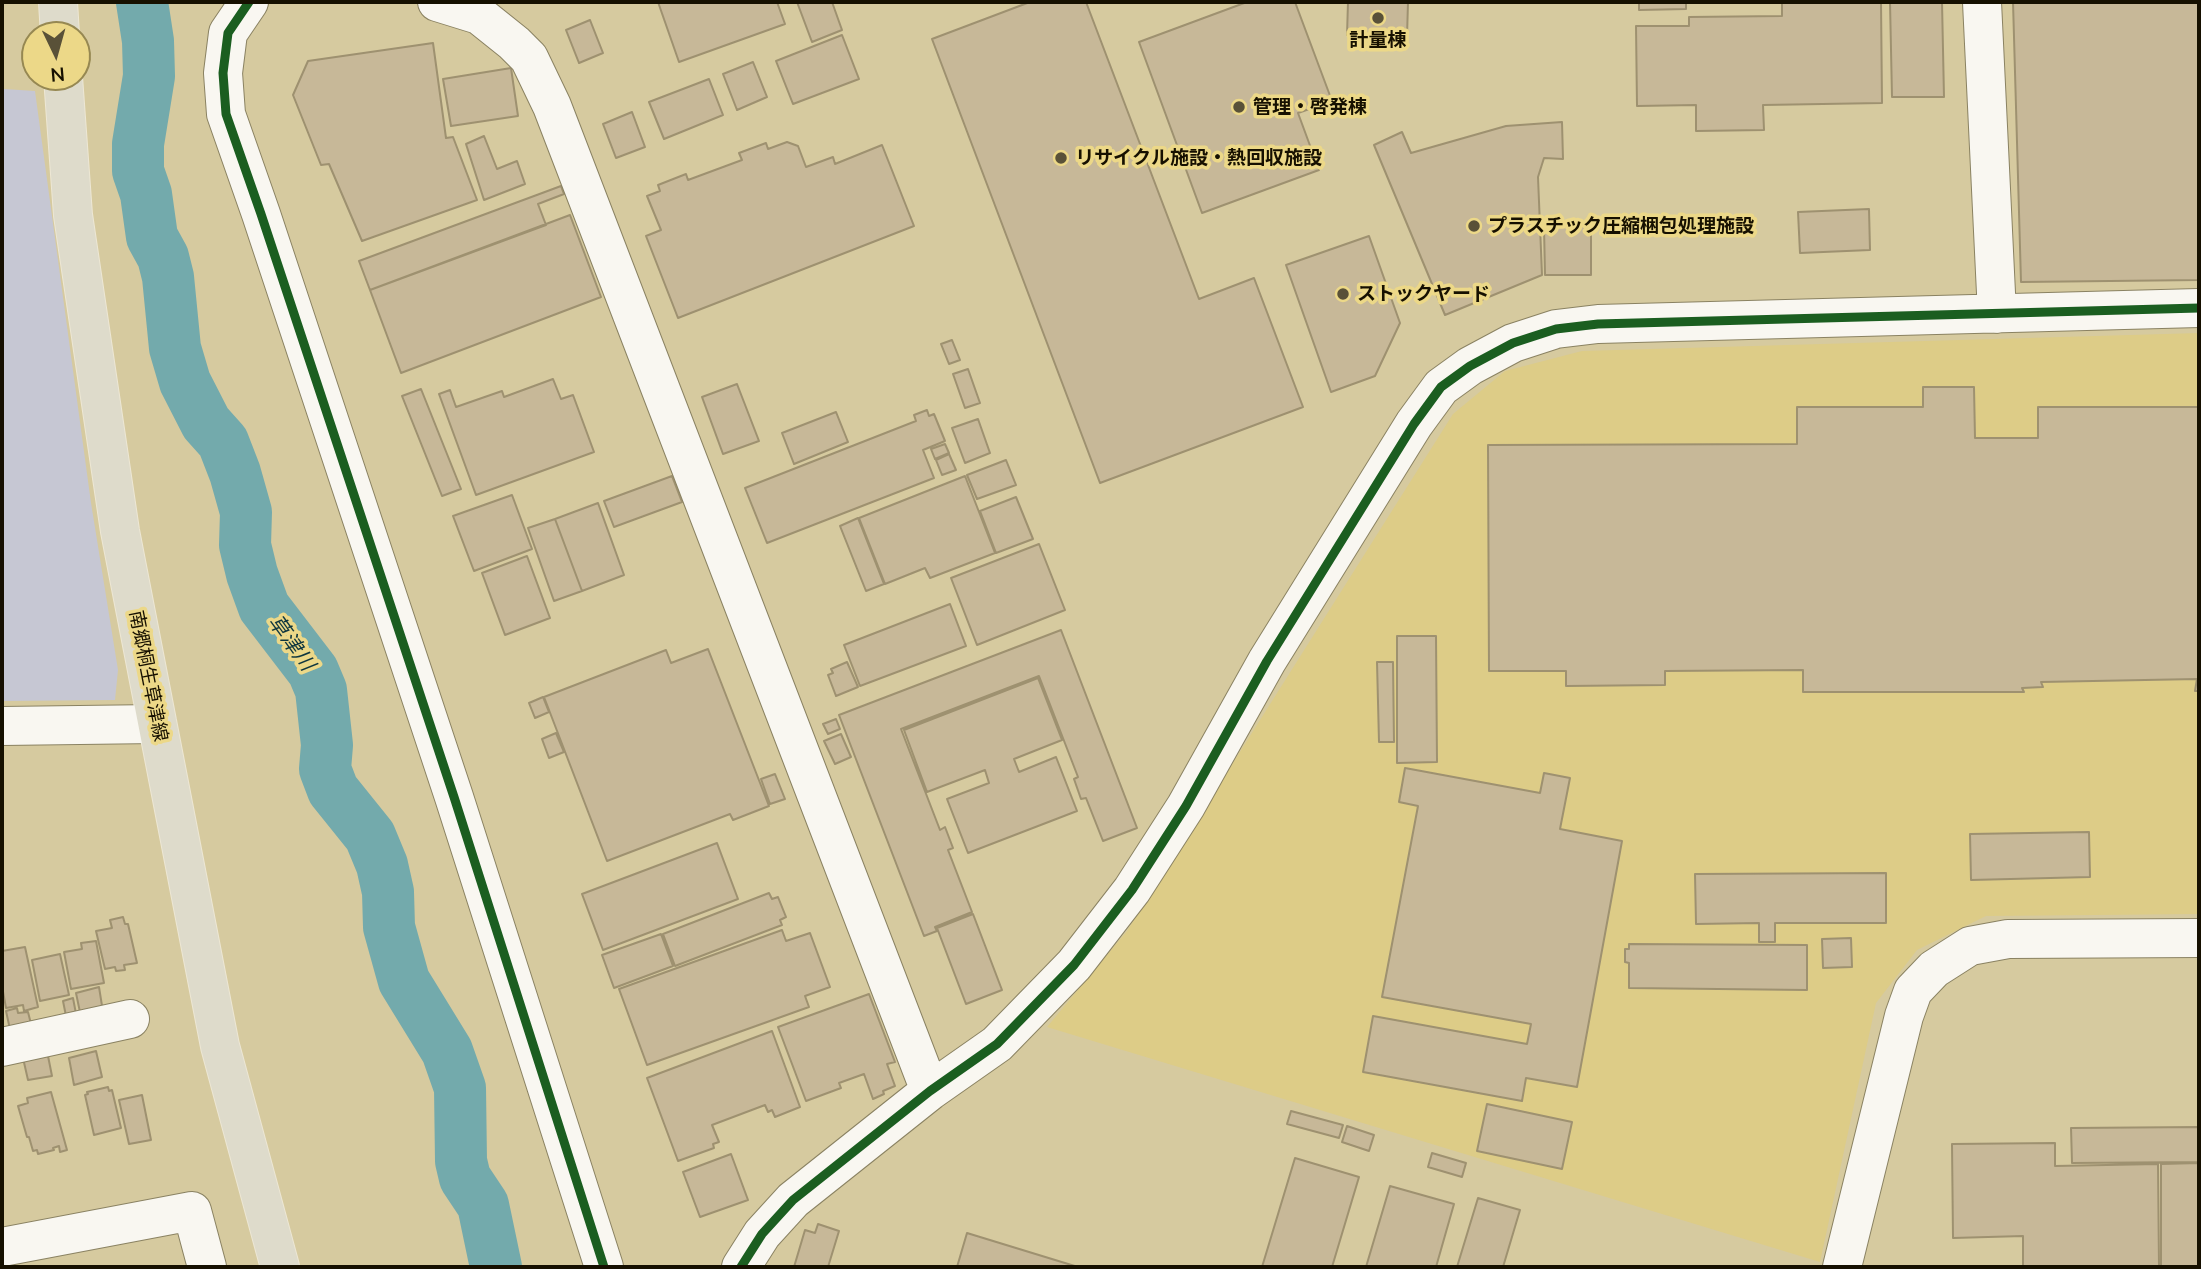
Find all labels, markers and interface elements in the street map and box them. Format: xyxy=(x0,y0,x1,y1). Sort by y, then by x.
marker: 計量棟 xyxy=(1370,10,1386,26)
north arrow xyxy=(21,21,91,91)
place label: 計量棟 xyxy=(1350,29,1406,51)
text: N xyxy=(49,62,66,88)
place label: 管理・啓発棟 xyxy=(1253,96,1367,118)
marker: 管理・啓発棟 xyxy=(1231,99,1247,115)
place label: リサイクル施設・熱回収施設 xyxy=(1075,147,1322,169)
marker: リサイクル施設・熱回収施設 xyxy=(1053,150,1069,166)
place label: プラスチック圧縮梱包処理施設 xyxy=(1488,215,1754,237)
marker: プラスチック圧縮梱包処理施設 xyxy=(1466,218,1482,234)
place label: ストックヤード xyxy=(1357,283,1490,305)
marker: ストックヤード xyxy=(1335,286,1351,302)
street label: 南郷桐生草津線 xyxy=(124,609,172,743)
water label: 草津川 xyxy=(262,610,320,676)

